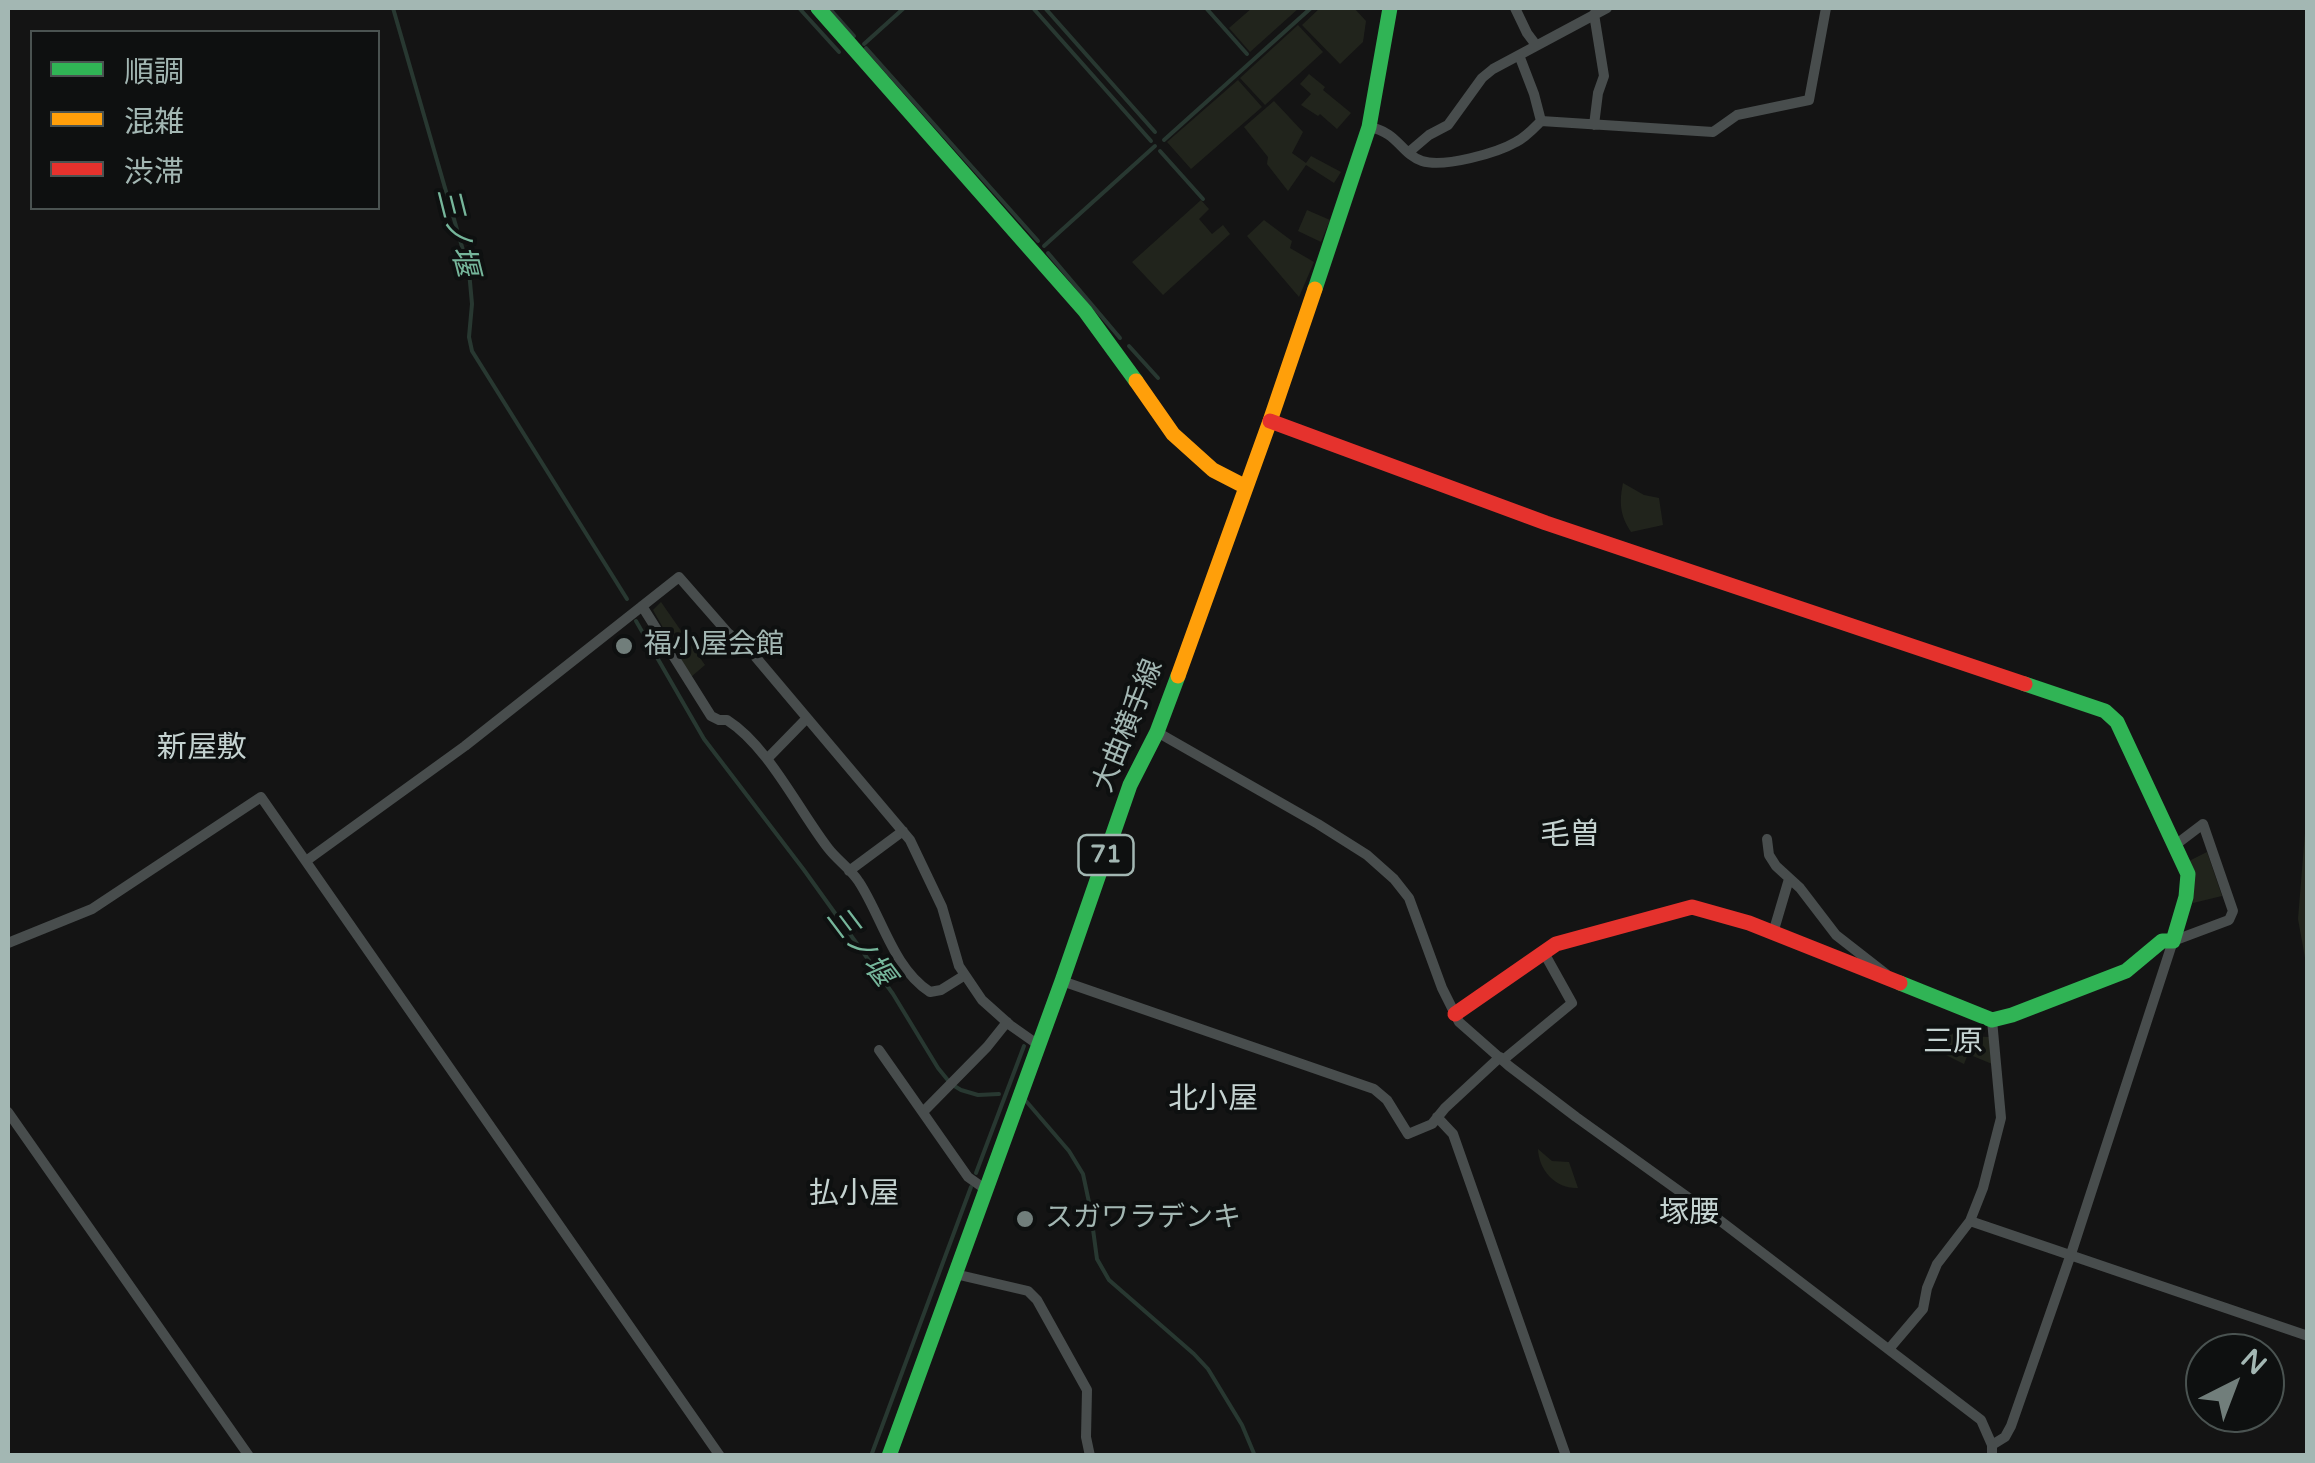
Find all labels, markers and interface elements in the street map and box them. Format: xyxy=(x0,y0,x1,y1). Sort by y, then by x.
legend xyxy=(30,30,380,210)
text: 順調 xyxy=(124,54,184,91)
text: 混雑 xyxy=(124,104,184,141)
text: 渋滞 xyxy=(124,154,184,191)
water label: 三ノ堰 xyxy=(428,184,484,280)
place label: 福小屋会館 xyxy=(644,629,784,663)
marker: 福小屋会館 xyxy=(613,635,635,657)
street label: 大曲横手線 xyxy=(1087,655,1171,797)
district label: 新屋敷 xyxy=(157,731,247,767)
district label: 毛曽 xyxy=(1540,818,1600,854)
road number: 71 xyxy=(1078,835,1134,875)
water label: 三ノ堰 xyxy=(818,900,900,994)
district label: 三原 xyxy=(1923,1025,1983,1061)
district label: 北小屋 xyxy=(1168,1082,1258,1118)
district label: 払小屋 xyxy=(809,1177,899,1213)
district label: 塚腰 xyxy=(1659,1196,1719,1232)
place label: スガワラデンキ xyxy=(1045,1202,1241,1236)
marker: スガワラデンキ xyxy=(1014,1208,1036,1230)
north arrow xyxy=(2185,1333,2285,1433)
text: N xyxy=(2234,1342,2273,1382)

